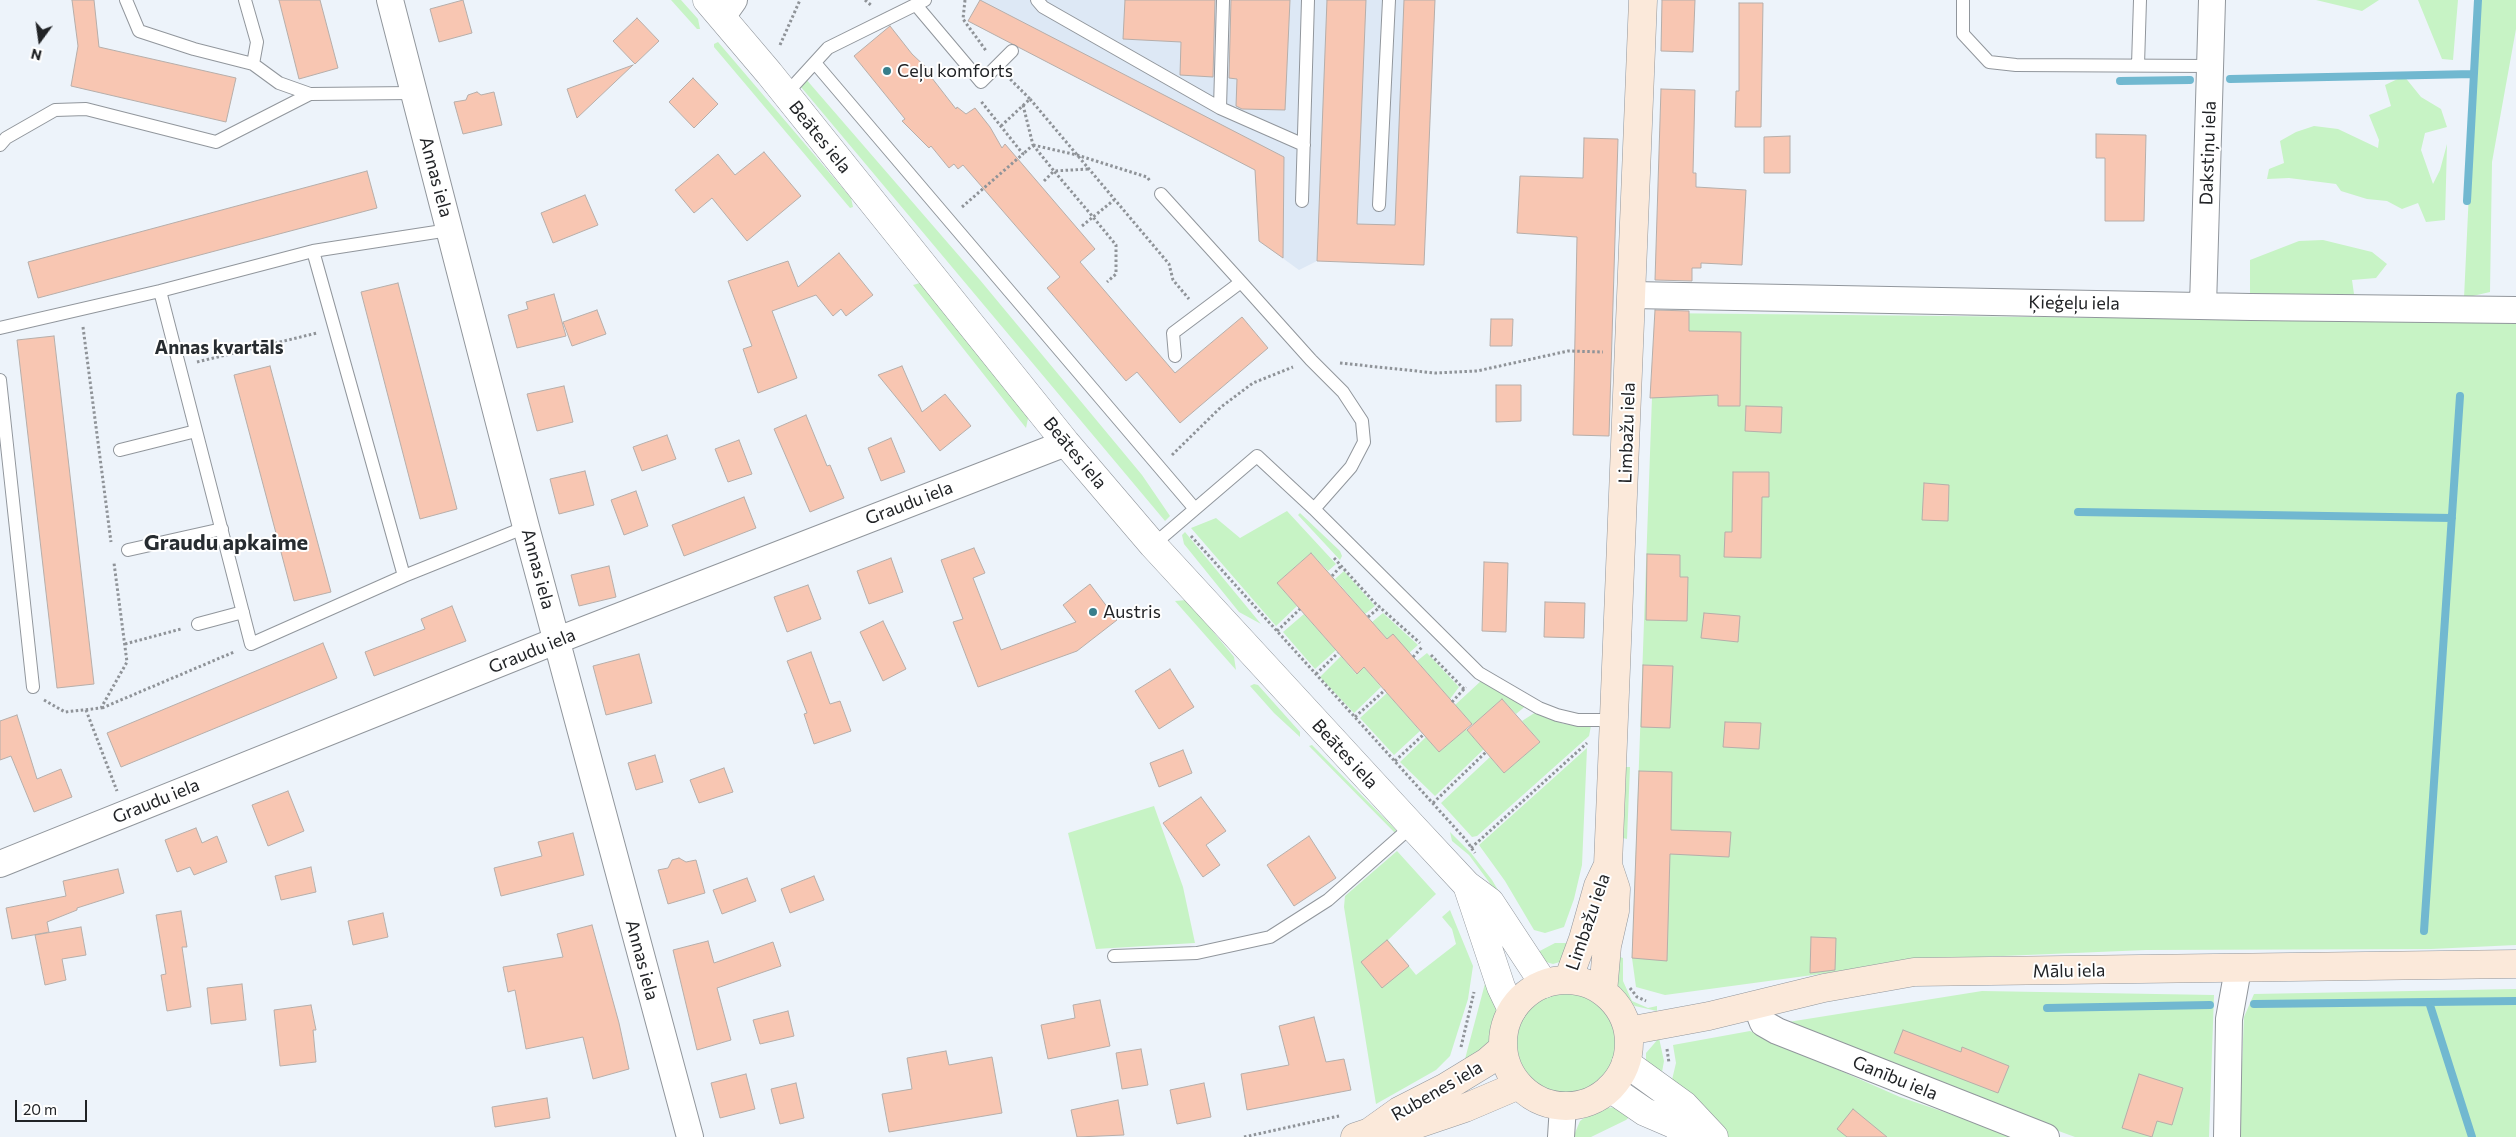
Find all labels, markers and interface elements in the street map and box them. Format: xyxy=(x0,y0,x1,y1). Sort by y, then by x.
north arrow xyxy=(15,15,65,65)
text: N xyxy=(29,46,43,65)
place label: Ceļu komforts xyxy=(897,60,1013,82)
marker: Ceļu komforts xyxy=(881,65,893,77)
street label: Beātes iela xyxy=(784,96,856,178)
street label: Dakstiņu iela xyxy=(2195,100,2221,206)
street label: Annas iela xyxy=(415,135,457,219)
street label: Ķieģeļu iela xyxy=(2028,291,2120,315)
district label: Annas kvartāls xyxy=(155,337,283,359)
street label: Limbažu iela xyxy=(1614,382,1640,484)
street label: Beātes iela xyxy=(1039,413,1111,493)
street label: Graudu iela xyxy=(862,476,956,530)
street label: Annas iela xyxy=(517,527,559,611)
district label: Graudu apkaime xyxy=(144,530,308,556)
place label: Austris xyxy=(1103,601,1161,623)
marker: Austris xyxy=(1087,606,1099,618)
street label: Graudu iela xyxy=(485,624,579,678)
street label: Beātes iela xyxy=(1307,715,1383,793)
street label: Graudu iela xyxy=(109,774,203,828)
street label: Limbažu iela xyxy=(1561,871,1615,973)
street label: Annas iela xyxy=(621,918,663,1002)
street label: Mālu iela xyxy=(2033,960,2105,982)
street label: Ganību iela xyxy=(1849,1051,1941,1105)
street label: Rubenes iela xyxy=(1388,1056,1486,1126)
scale bar xyxy=(18,1090,90,1122)
text: 20 m xyxy=(23,1100,57,1118)

